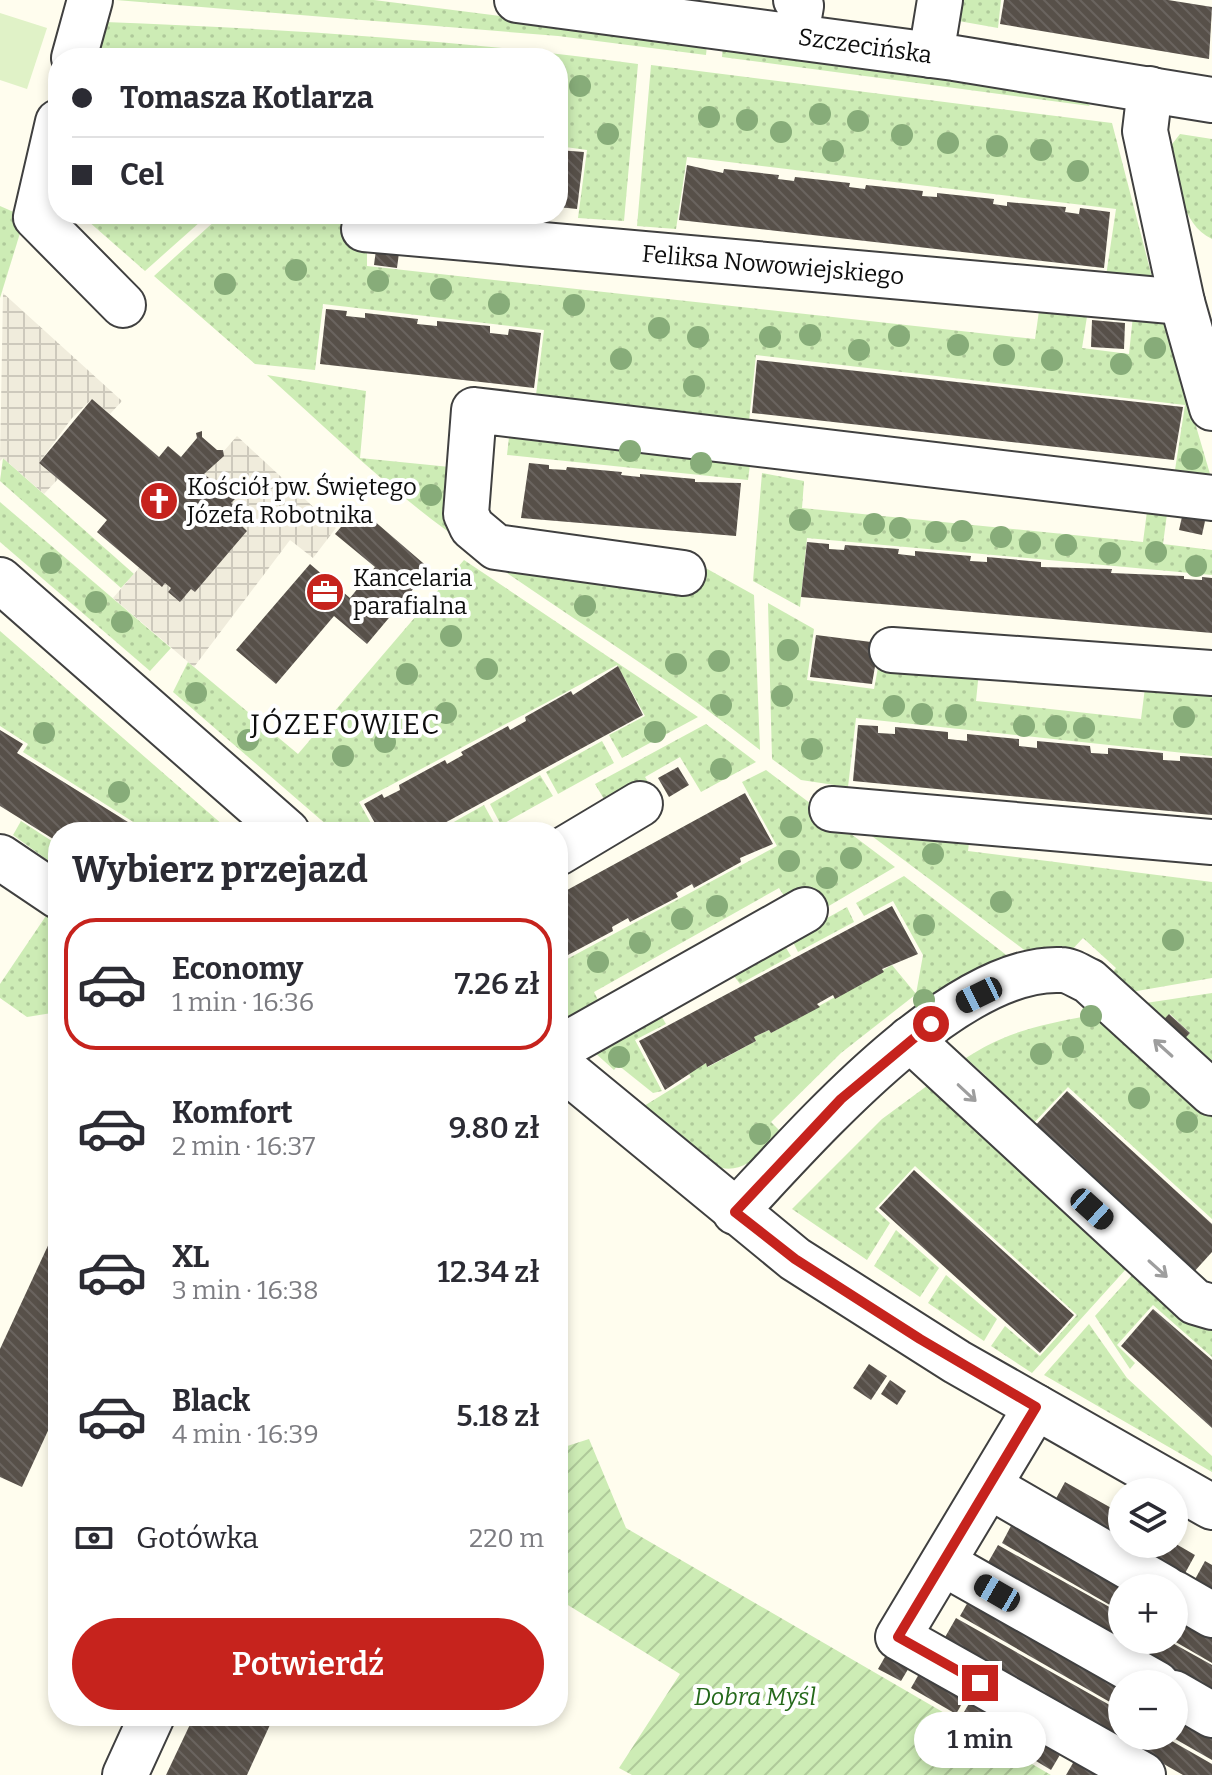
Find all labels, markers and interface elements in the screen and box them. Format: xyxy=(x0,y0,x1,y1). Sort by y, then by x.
street label: Szczecińska xyxy=(796,23,934,69)
text: Tomasza Kotlarza xyxy=(120,80,374,116)
text: Cel xyxy=(120,157,164,193)
street label: Feliksa Nowowiejskiego xyxy=(641,240,905,290)
place label: Kościół pw. Świętego Józefa Robotnika xyxy=(186,472,417,529)
church icon: Kościół pw. Świętego Józefa Robotnika xyxy=(138,480,180,522)
place label: Kancelaria parafialna xyxy=(353,564,472,620)
office icon: Kancelaria parafialna xyxy=(304,571,346,613)
district label: JÓZEFOWIEC xyxy=(250,707,441,741)
text: Wybierz przejazd xyxy=(72,848,368,892)
icon: car xyxy=(76,948,148,1020)
text: Economy xyxy=(172,951,303,987)
text: 7.26 zł xyxy=(454,966,540,1002)
car xyxy=(952,974,1006,1016)
text: 1 min · 16:36 xyxy=(172,987,314,1018)
route start xyxy=(913,1006,949,1042)
one-way arrow xyxy=(1153,1039,1173,1057)
one-way arrow xyxy=(957,1083,977,1102)
icon: car xyxy=(76,1092,148,1164)
text: Komfort xyxy=(172,1095,293,1131)
text: 9.80 zł xyxy=(449,1110,540,1146)
text: 2 min · 16:37 xyxy=(172,1131,315,1162)
car xyxy=(1066,1184,1118,1234)
icon: car xyxy=(76,1236,148,1308)
text: XL xyxy=(172,1239,209,1275)
text: 12.34 zł xyxy=(437,1254,540,1290)
one-way arrow xyxy=(1148,1259,1168,1278)
text: 3 min · 16:38 xyxy=(172,1275,319,1306)
icon: car xyxy=(76,1380,148,1452)
text: Black xyxy=(172,1383,250,1419)
text: 5.18 zł xyxy=(456,1398,540,1434)
text: 4 min · 16:39 xyxy=(172,1419,319,1450)
map controls xyxy=(1108,1478,1188,1750)
button: layers xyxy=(1108,1478,1188,1558)
icon: cash xyxy=(72,1516,116,1560)
text: Gotówka xyxy=(136,1520,259,1556)
text: 220 m xyxy=(469,1523,544,1554)
car xyxy=(970,1571,1024,1615)
button: + xyxy=(1108,1574,1188,1654)
button: Potwierdź xyxy=(72,1618,544,1710)
route end xyxy=(962,1665,998,1701)
button: − xyxy=(1108,1670,1188,1750)
park label: Dobra Myśl xyxy=(694,1683,816,1711)
callout: 1 min xyxy=(914,1711,1046,1767)
text: 1 min xyxy=(947,1724,1013,1755)

